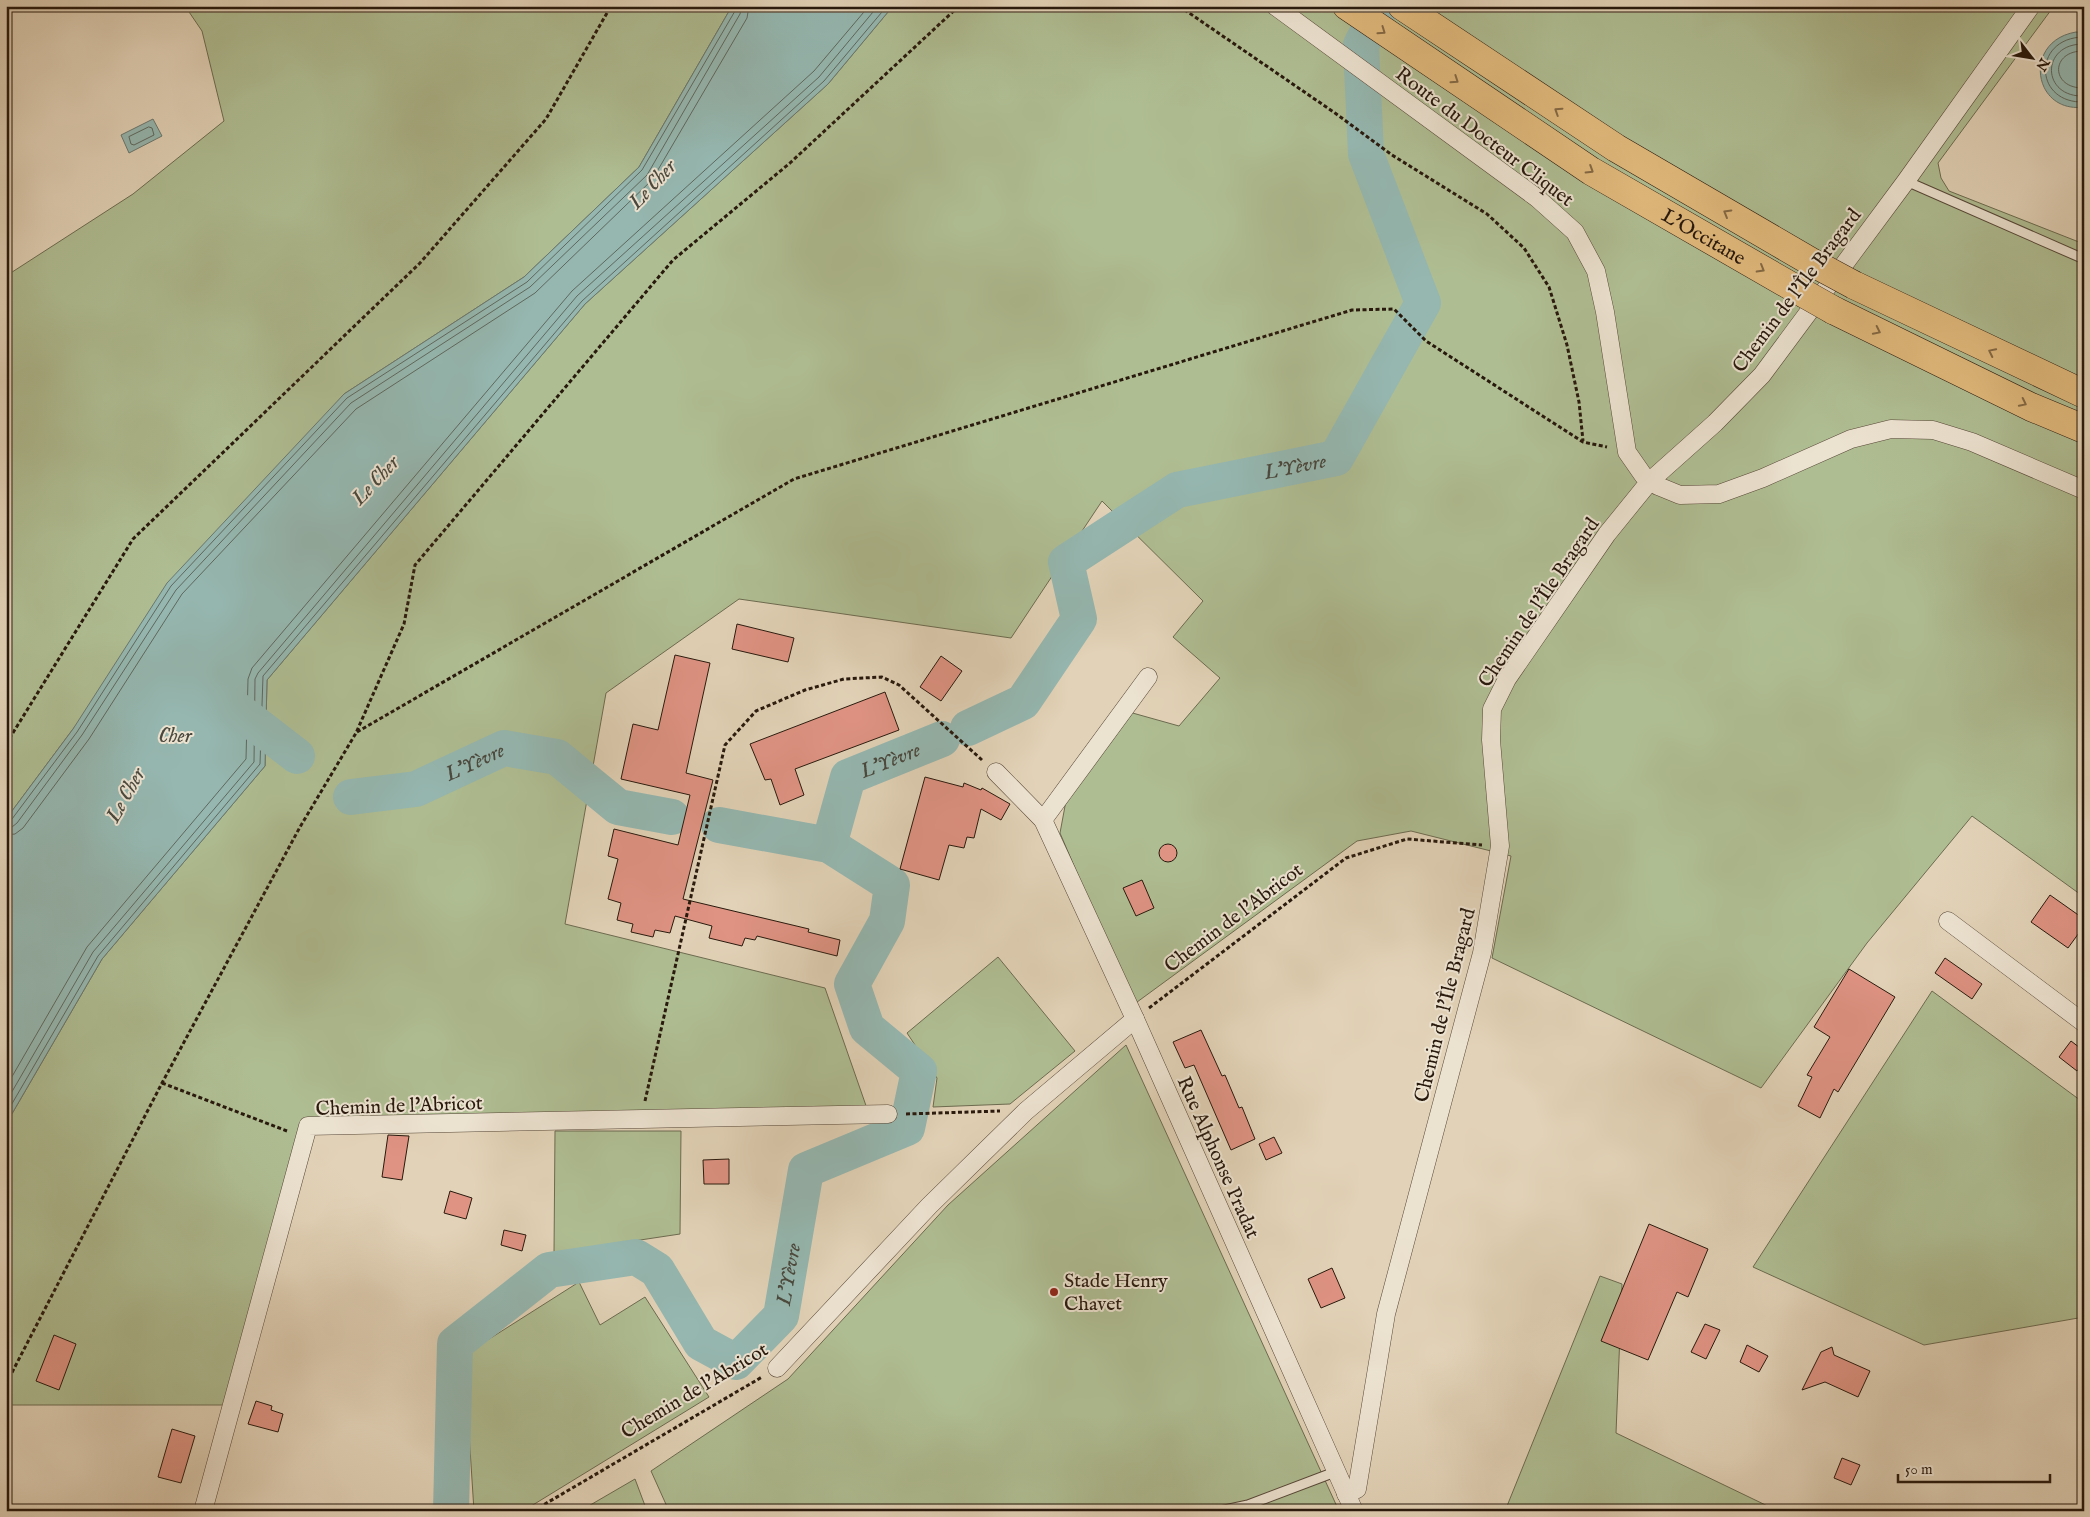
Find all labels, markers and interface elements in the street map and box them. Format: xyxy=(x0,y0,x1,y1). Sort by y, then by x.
one-way arrow xyxy=(1376,25,1385,34)
north arrow xyxy=(2008,32,2058,82)
text: N xyxy=(2031,53,2054,74)
street label: Route du Docteur Cliquet xyxy=(1390,62,1578,213)
one-way arrow xyxy=(1449,74,1459,83)
one-way arrow xyxy=(1555,107,1564,117)
water label: Le Cher xyxy=(623,154,684,216)
one-way arrow xyxy=(1585,163,1594,173)
street label: L'Occitane xyxy=(1657,203,1750,271)
street label: Chemin de l'Île Bragard xyxy=(1727,204,1867,378)
one-way arrow xyxy=(1724,209,1733,219)
one-way arrow xyxy=(1756,262,1765,272)
one-way arrow xyxy=(1872,325,1881,335)
one-way arrow xyxy=(1988,348,1997,358)
one-way arrow xyxy=(2018,396,2027,407)
water label: L'Yèvre xyxy=(1261,448,1329,487)
water label: Le Cher xyxy=(346,450,407,512)
street label: Chemin de l'Île Bragard xyxy=(1473,513,1606,692)
water label: Cher xyxy=(158,723,193,750)
water label: L'Yèvre xyxy=(856,737,925,786)
water label: L'Yèvre xyxy=(440,738,509,789)
water label: Le Cher xyxy=(100,763,153,829)
street label: Chemin de l'Abricot xyxy=(1160,858,1308,979)
street label: Chemin de l'Île Bragard xyxy=(1409,905,1482,1105)
street label: Rue Alphonse Pradat xyxy=(1171,1073,1265,1243)
street label: Chemin de l'Abricot xyxy=(315,1091,483,1122)
water label: L'Yèvre xyxy=(771,1241,808,1309)
place label: Stade Henry Chavet xyxy=(1064,1269,1168,1317)
marker: Stade Henry Chavet xyxy=(1048,1286,1060,1298)
street label: Chemin de l'Abricot xyxy=(617,1337,773,1445)
scale bar xyxy=(1898,1452,2050,1484)
text: 50 m xyxy=(1905,1460,1933,1479)

